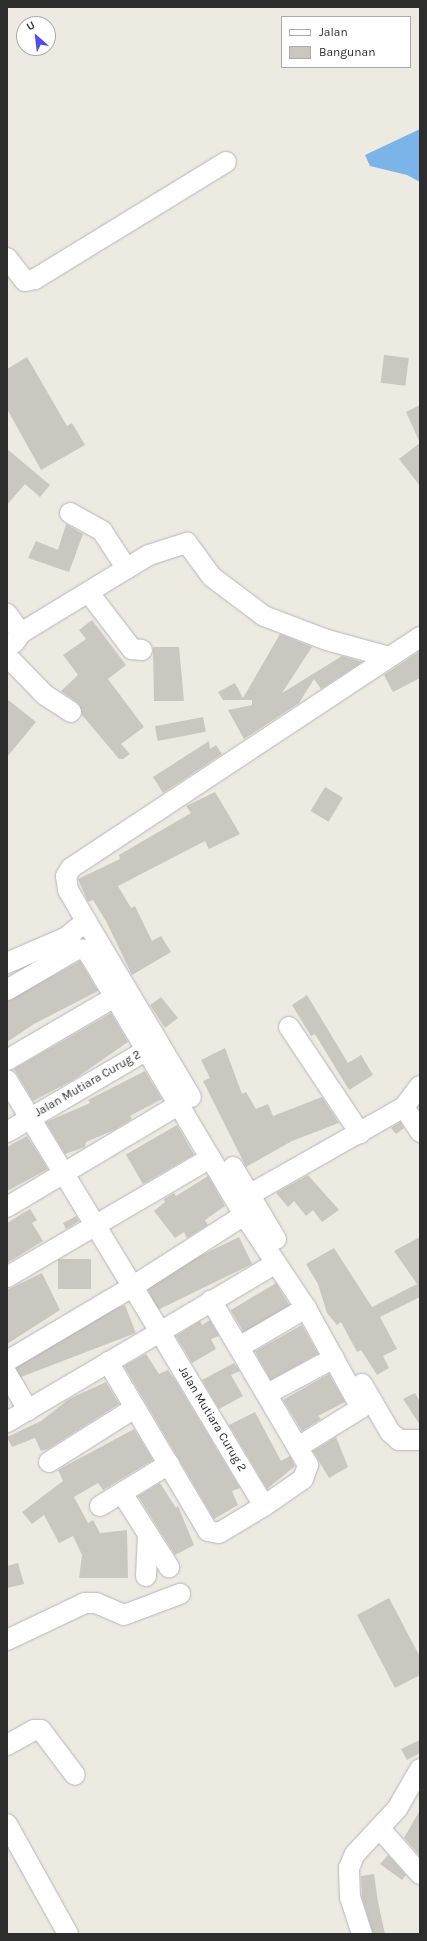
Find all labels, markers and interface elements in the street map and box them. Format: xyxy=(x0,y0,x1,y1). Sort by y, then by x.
north arrow xyxy=(16,16,56,56)
legend xyxy=(281,16,411,68)
text: U xyxy=(24,18,37,33)
text: Jalan xyxy=(319,25,348,39)
text: Bangunan xyxy=(319,45,375,59)
street label: Jalan Mutiara Curug 2 xyxy=(32,1048,144,1120)
street label: Jalan Mutiara Curug 2 xyxy=(175,1364,249,1474)

